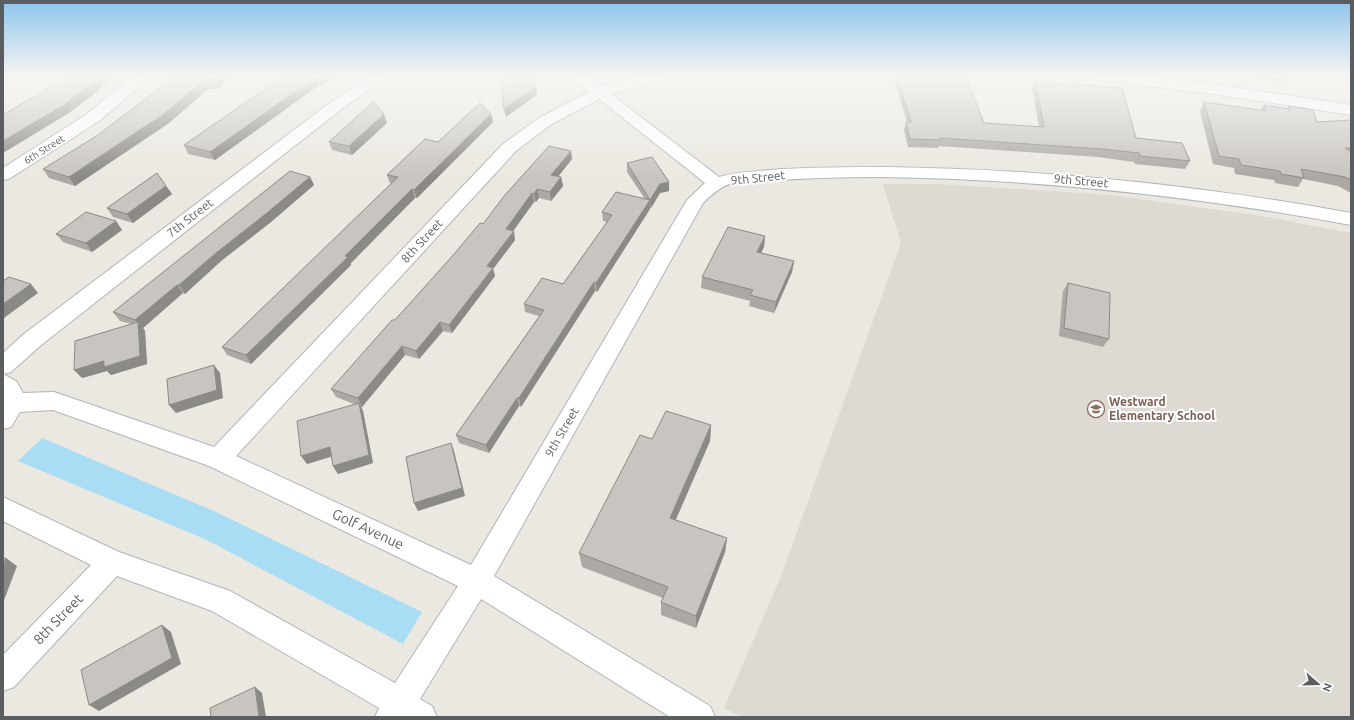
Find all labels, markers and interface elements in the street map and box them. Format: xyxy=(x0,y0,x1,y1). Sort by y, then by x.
street label: 6th Street xyxy=(22,133,67,166)
street label: 9th Street xyxy=(730,168,786,187)
street label: 9th Street xyxy=(1053,172,1109,189)
street label: 7th Street xyxy=(164,196,215,240)
street label: 8th Street xyxy=(398,216,445,265)
place label: Westward Elementary School xyxy=(1109,395,1215,422)
school or university icon: Westward Elementary School xyxy=(1086,399,1106,419)
street label: 9th Street xyxy=(542,405,581,459)
street label: Golf Avenue xyxy=(330,506,406,552)
street label: 8th Street xyxy=(30,590,86,647)
north arrow xyxy=(1298,664,1338,704)
text: N xyxy=(1320,682,1334,693)

